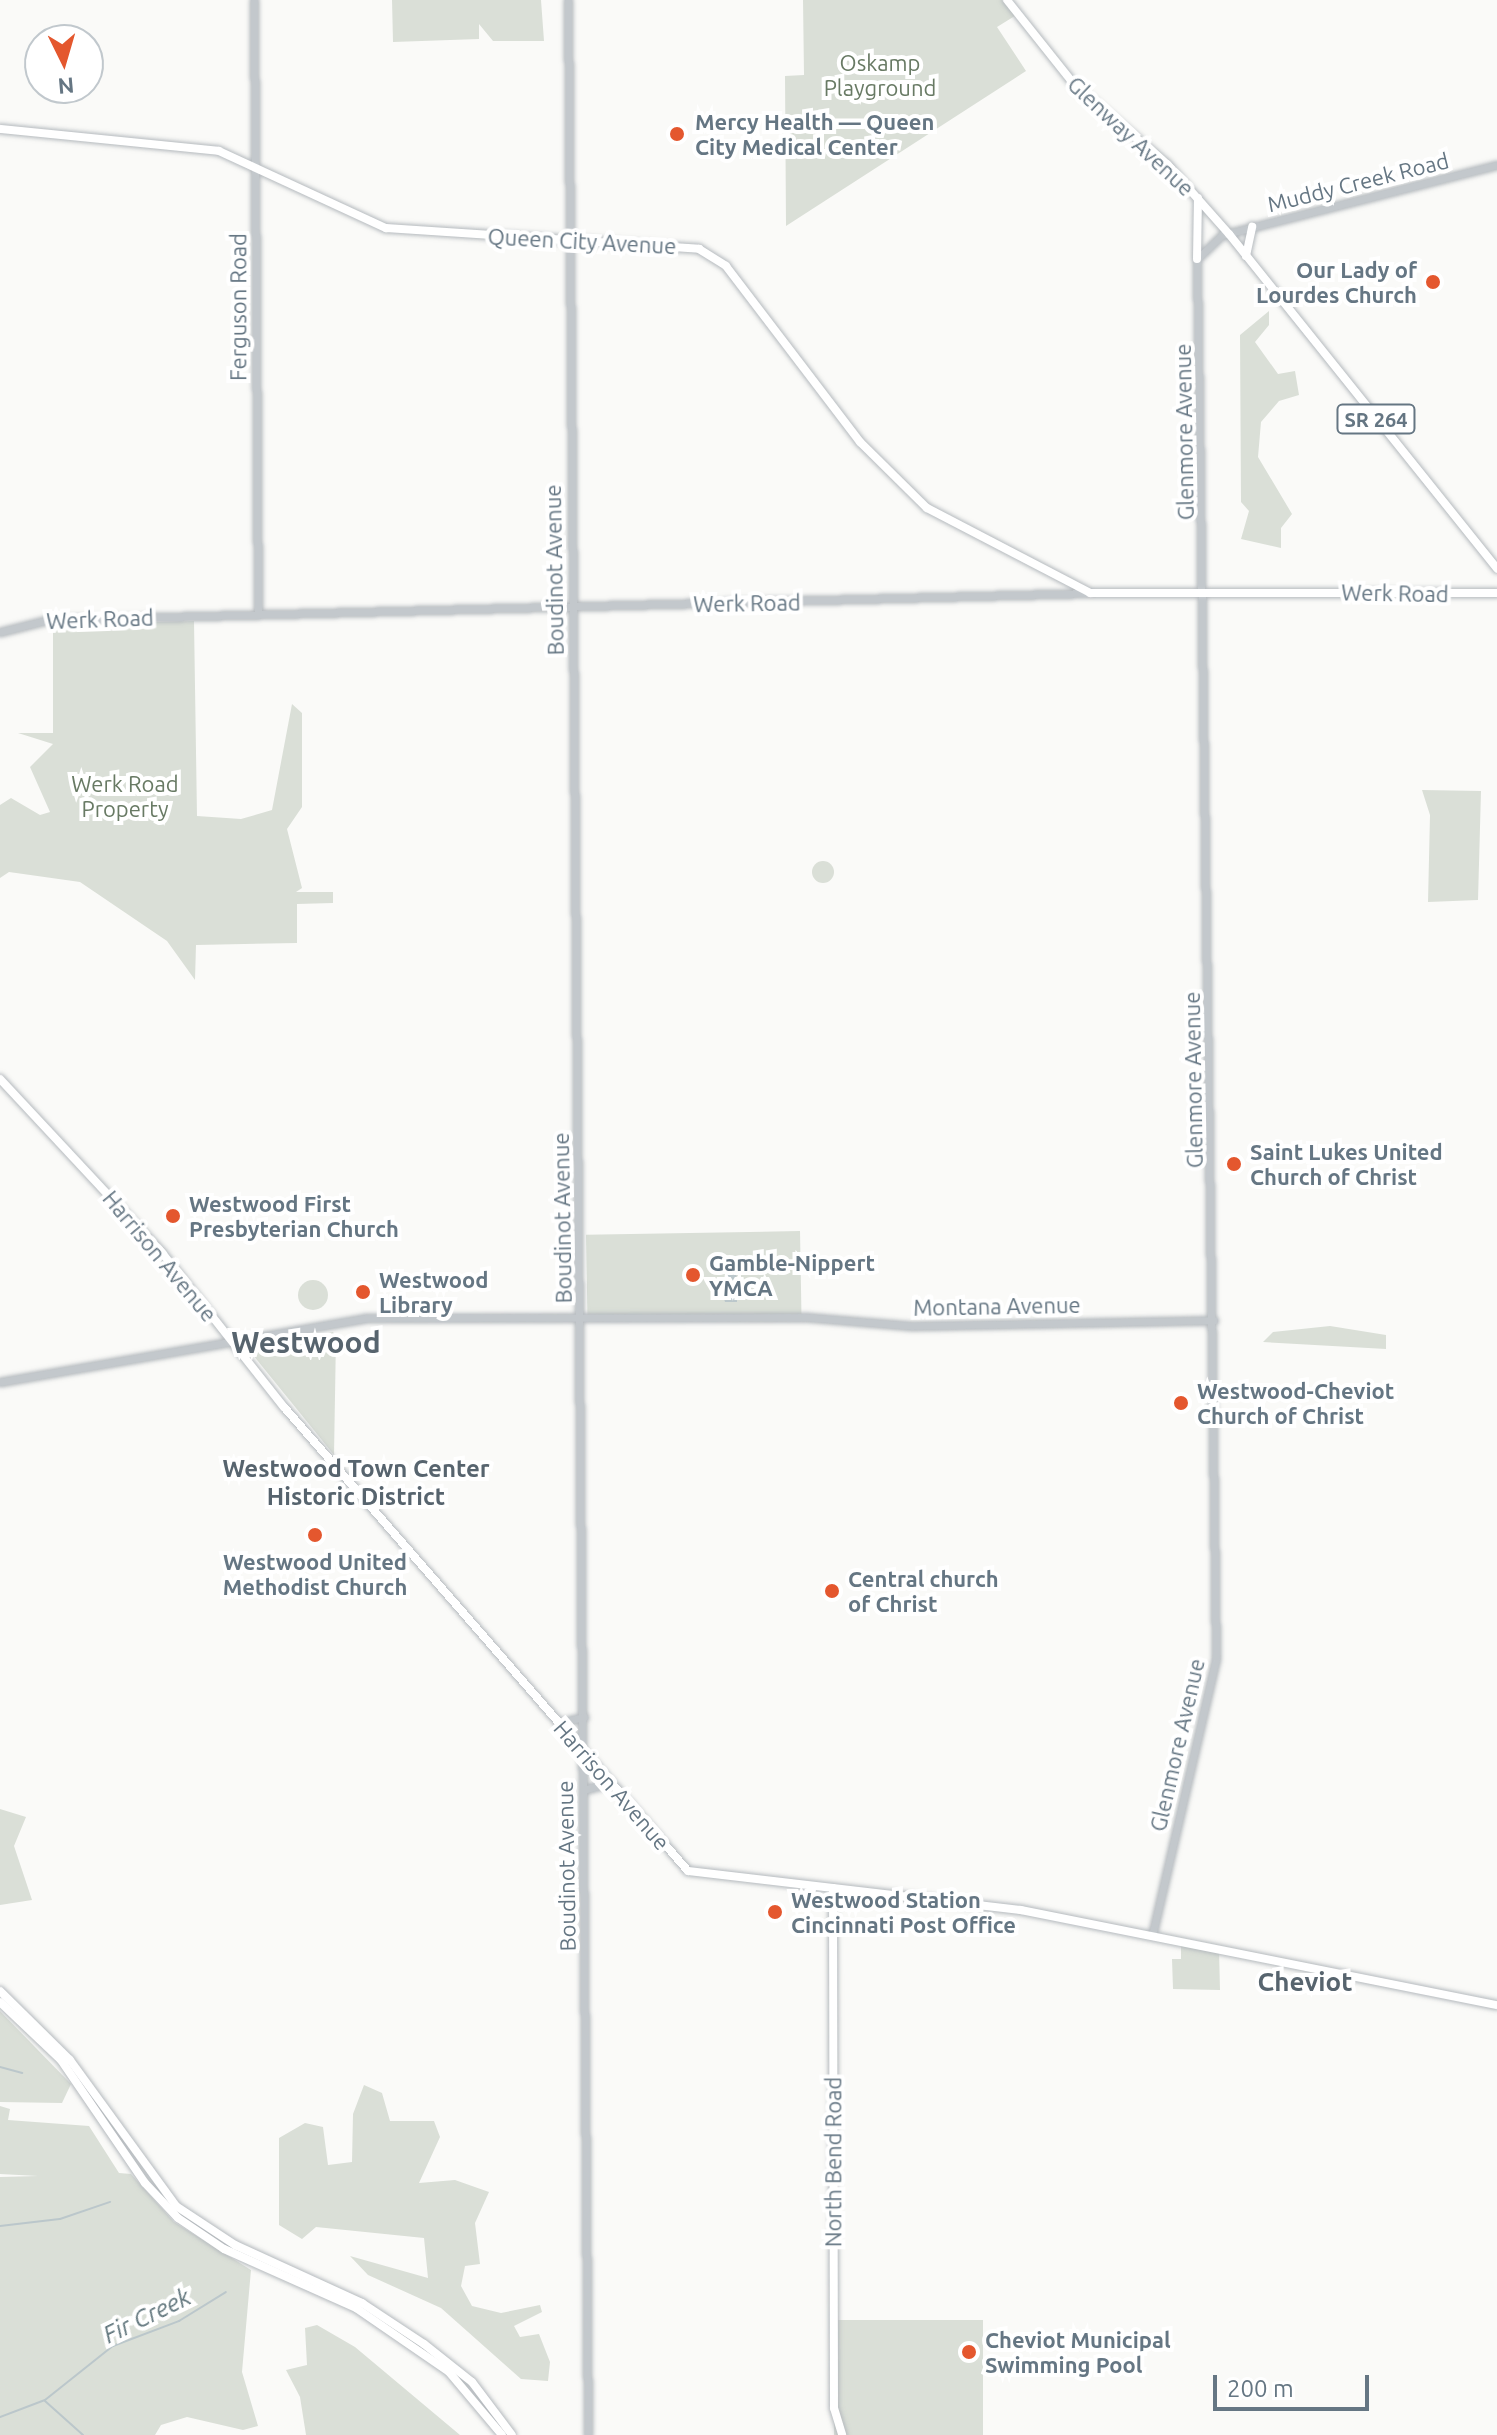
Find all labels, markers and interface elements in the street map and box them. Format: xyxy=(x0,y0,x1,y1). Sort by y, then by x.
north arrow xyxy=(24,24,104,104)
park label: Oskamp Playground xyxy=(824,49,936,100)
street label: Glenway Avenue xyxy=(1062,71,1200,201)
text: N xyxy=(57,73,75,100)
place label: Mercy Health — Queen City Medical Center xyxy=(695,108,934,160)
marker: Mercy Health — Queen City Medical Center xyxy=(666,123,688,145)
street label: Muddy Creek Road xyxy=(1265,147,1451,217)
street label: Queen City Avenue xyxy=(487,223,677,259)
street label: Ferguson Road xyxy=(225,233,251,381)
place label: Our Lady of Lourdes Church xyxy=(1256,256,1417,308)
marker: Our Lady of Lourdes Church xyxy=(1424,273,1442,291)
street label: Glenmore Avenue xyxy=(1169,344,1199,520)
road number: SR 264 xyxy=(1336,403,1416,435)
street label: Boudinot Avenue xyxy=(539,484,569,656)
street label: Werk Road xyxy=(1341,579,1449,607)
street label: Werk Road xyxy=(693,589,801,617)
street label: Werk Road xyxy=(46,604,154,634)
park label: Werk Road Property xyxy=(71,770,179,822)
street label: Glenmore Avenue xyxy=(1178,992,1208,1168)
street label: Boudinot Avenue xyxy=(547,1132,577,1304)
place label: Saint Lukes United Church of Christ xyxy=(1250,1138,1443,1190)
marker: Saint Lukes United Church of Christ xyxy=(1225,1155,1243,1173)
street label: Harrison Avenue xyxy=(98,1185,222,1327)
place label: Westwood First Presbyterian Church xyxy=(189,1190,399,1242)
marker: Westwood First Presbyterian Church xyxy=(164,1207,182,1225)
place label: Gamble-Nippert YMCA xyxy=(709,1249,875,1300)
place label: Westwood Library xyxy=(379,1266,488,1318)
marker: Gamble-Nippert YMCA xyxy=(684,1266,702,1284)
marker: Westwood Library xyxy=(354,1283,372,1301)
street label: Montana Avenue xyxy=(913,1291,1081,1321)
district label: Westwood xyxy=(231,1324,381,1360)
place label: Westwood-Cheviot Church of Christ xyxy=(1197,1377,1394,1428)
marker: Westwood-Cheviot Church of Christ xyxy=(1172,1394,1190,1412)
district label: Westwood Town Center Historic District xyxy=(222,1455,490,1511)
marker: Westwood United Methodist Church xyxy=(306,1526,324,1544)
place label: Westwood United Methodist Church xyxy=(223,1548,407,1600)
place label: Central church of Christ xyxy=(848,1565,999,1616)
marker: Central church of Christ xyxy=(823,1582,841,1600)
street label: Glenmore Avenue xyxy=(1144,1656,1210,1834)
street label: Harrison Avenue xyxy=(549,1715,675,1855)
street label: Boudinot Avenue xyxy=(551,1780,581,1952)
place label: Westwood Station Cincinnati Post Office xyxy=(791,1886,1016,1938)
marker: Westwood Station Cincinnati Post Office xyxy=(766,1903,784,1921)
district label: Cheviot xyxy=(1258,1966,1352,1998)
street label: North Bend Road xyxy=(820,2077,846,2247)
water label: Fir Creek xyxy=(99,2282,195,2350)
place label: Cheviot Municipal Swimming Pool xyxy=(985,2326,1171,2378)
marker: Cheviot Municipal Swimming Pool xyxy=(960,2343,978,2361)
scale bar xyxy=(1217,2359,1373,2409)
text: 200 m xyxy=(1227,2375,1294,2402)

